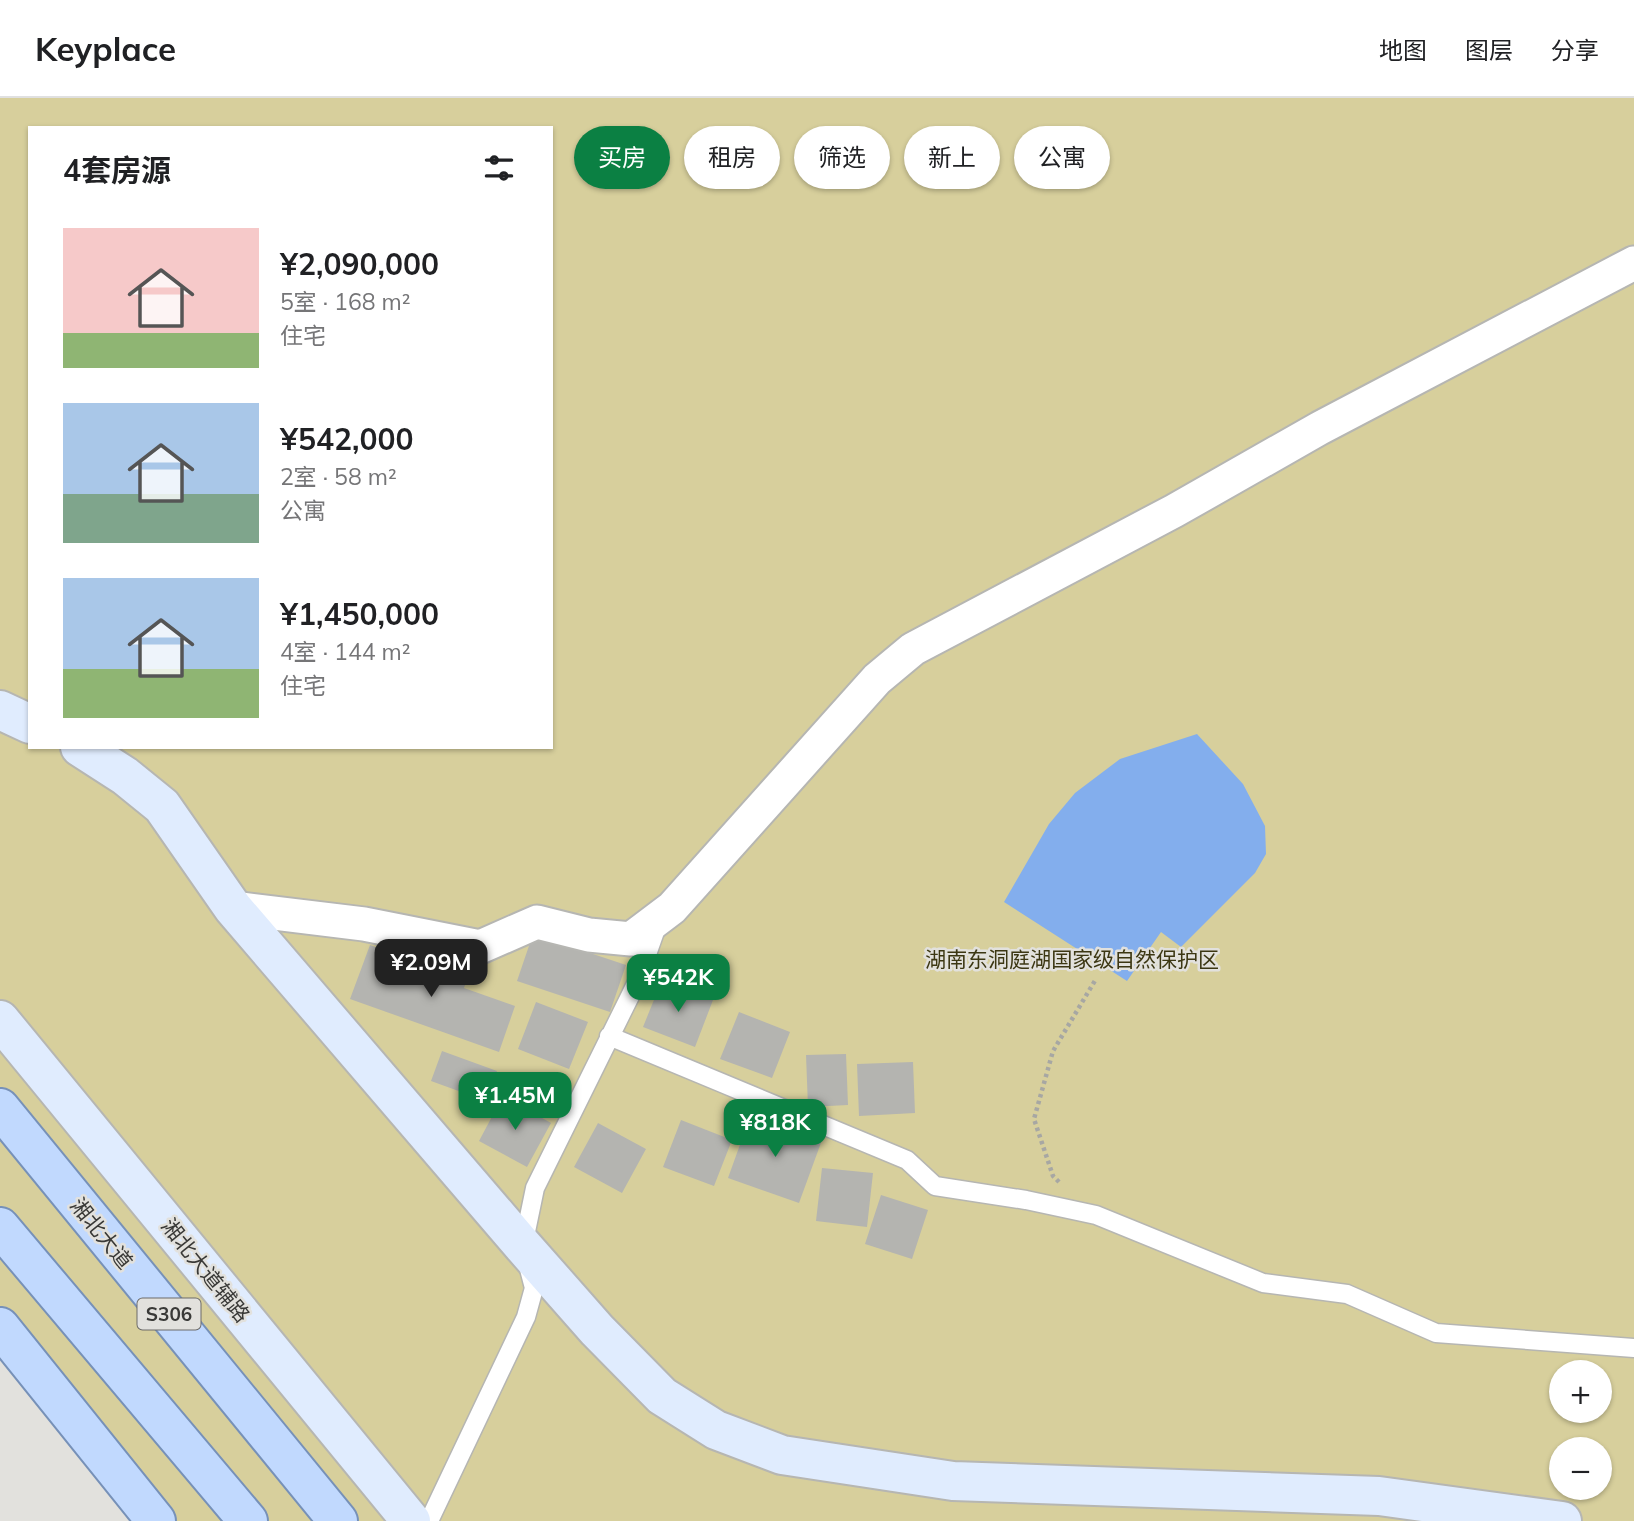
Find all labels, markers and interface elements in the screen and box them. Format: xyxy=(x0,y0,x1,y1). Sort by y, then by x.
text: Keyplace xyxy=(35,28,176,69)
text: 地图 xyxy=(1379,35,1427,65)
text: 图层 xyxy=(1465,35,1513,65)
text: 分享 xyxy=(1551,35,1599,65)
chip: 买房 xyxy=(574,126,670,189)
chip: 租房 xyxy=(684,126,780,189)
chip: 筛选 xyxy=(794,126,890,189)
chip: 新上 xyxy=(904,126,1000,189)
chip: 公寓 xyxy=(1014,126,1110,189)
icon: filters xyxy=(480,149,518,187)
text: 4套房源 xyxy=(63,151,171,189)
text: ¥2,090,000 xyxy=(280,245,439,283)
icon: home xyxy=(119,256,203,340)
text: 5室 · 168 m² xyxy=(280,287,410,316)
text: 住宅 xyxy=(280,321,326,350)
text: ¥542,000 xyxy=(280,420,413,458)
icon: home xyxy=(119,431,203,515)
text: 2室 · 58 m² xyxy=(280,462,397,491)
text: 公寓 xyxy=(280,496,326,525)
text: ¥1,450,000 xyxy=(280,595,439,633)
icon: home xyxy=(119,606,203,690)
text: 4室 · 144 m² xyxy=(280,637,410,666)
text: 住宅 xyxy=(280,671,326,700)
pin: ¥2.09M xyxy=(374,940,488,999)
park label: 湖南东洞庭湖国家级自然保护区 xyxy=(925,946,1219,972)
text: ¥2.09M xyxy=(391,947,471,976)
pin: ¥542K xyxy=(629,954,727,1014)
text: ¥542K xyxy=(643,962,713,991)
pin: ¥1.45M xyxy=(458,1072,572,1132)
text: ¥1.45M xyxy=(475,1080,555,1109)
pin: ¥818K xyxy=(726,1100,824,1159)
text: ¥818K xyxy=(740,1107,810,1136)
street label: 湘北大道 xyxy=(65,1192,139,1274)
street label: 湘北大道辅路 xyxy=(156,1213,256,1327)
road number: S306 xyxy=(138,1298,200,1330)
map controls xyxy=(1549,1360,1612,1500)
button: + xyxy=(1549,1360,1612,1423)
button: − xyxy=(1549,1437,1612,1500)

